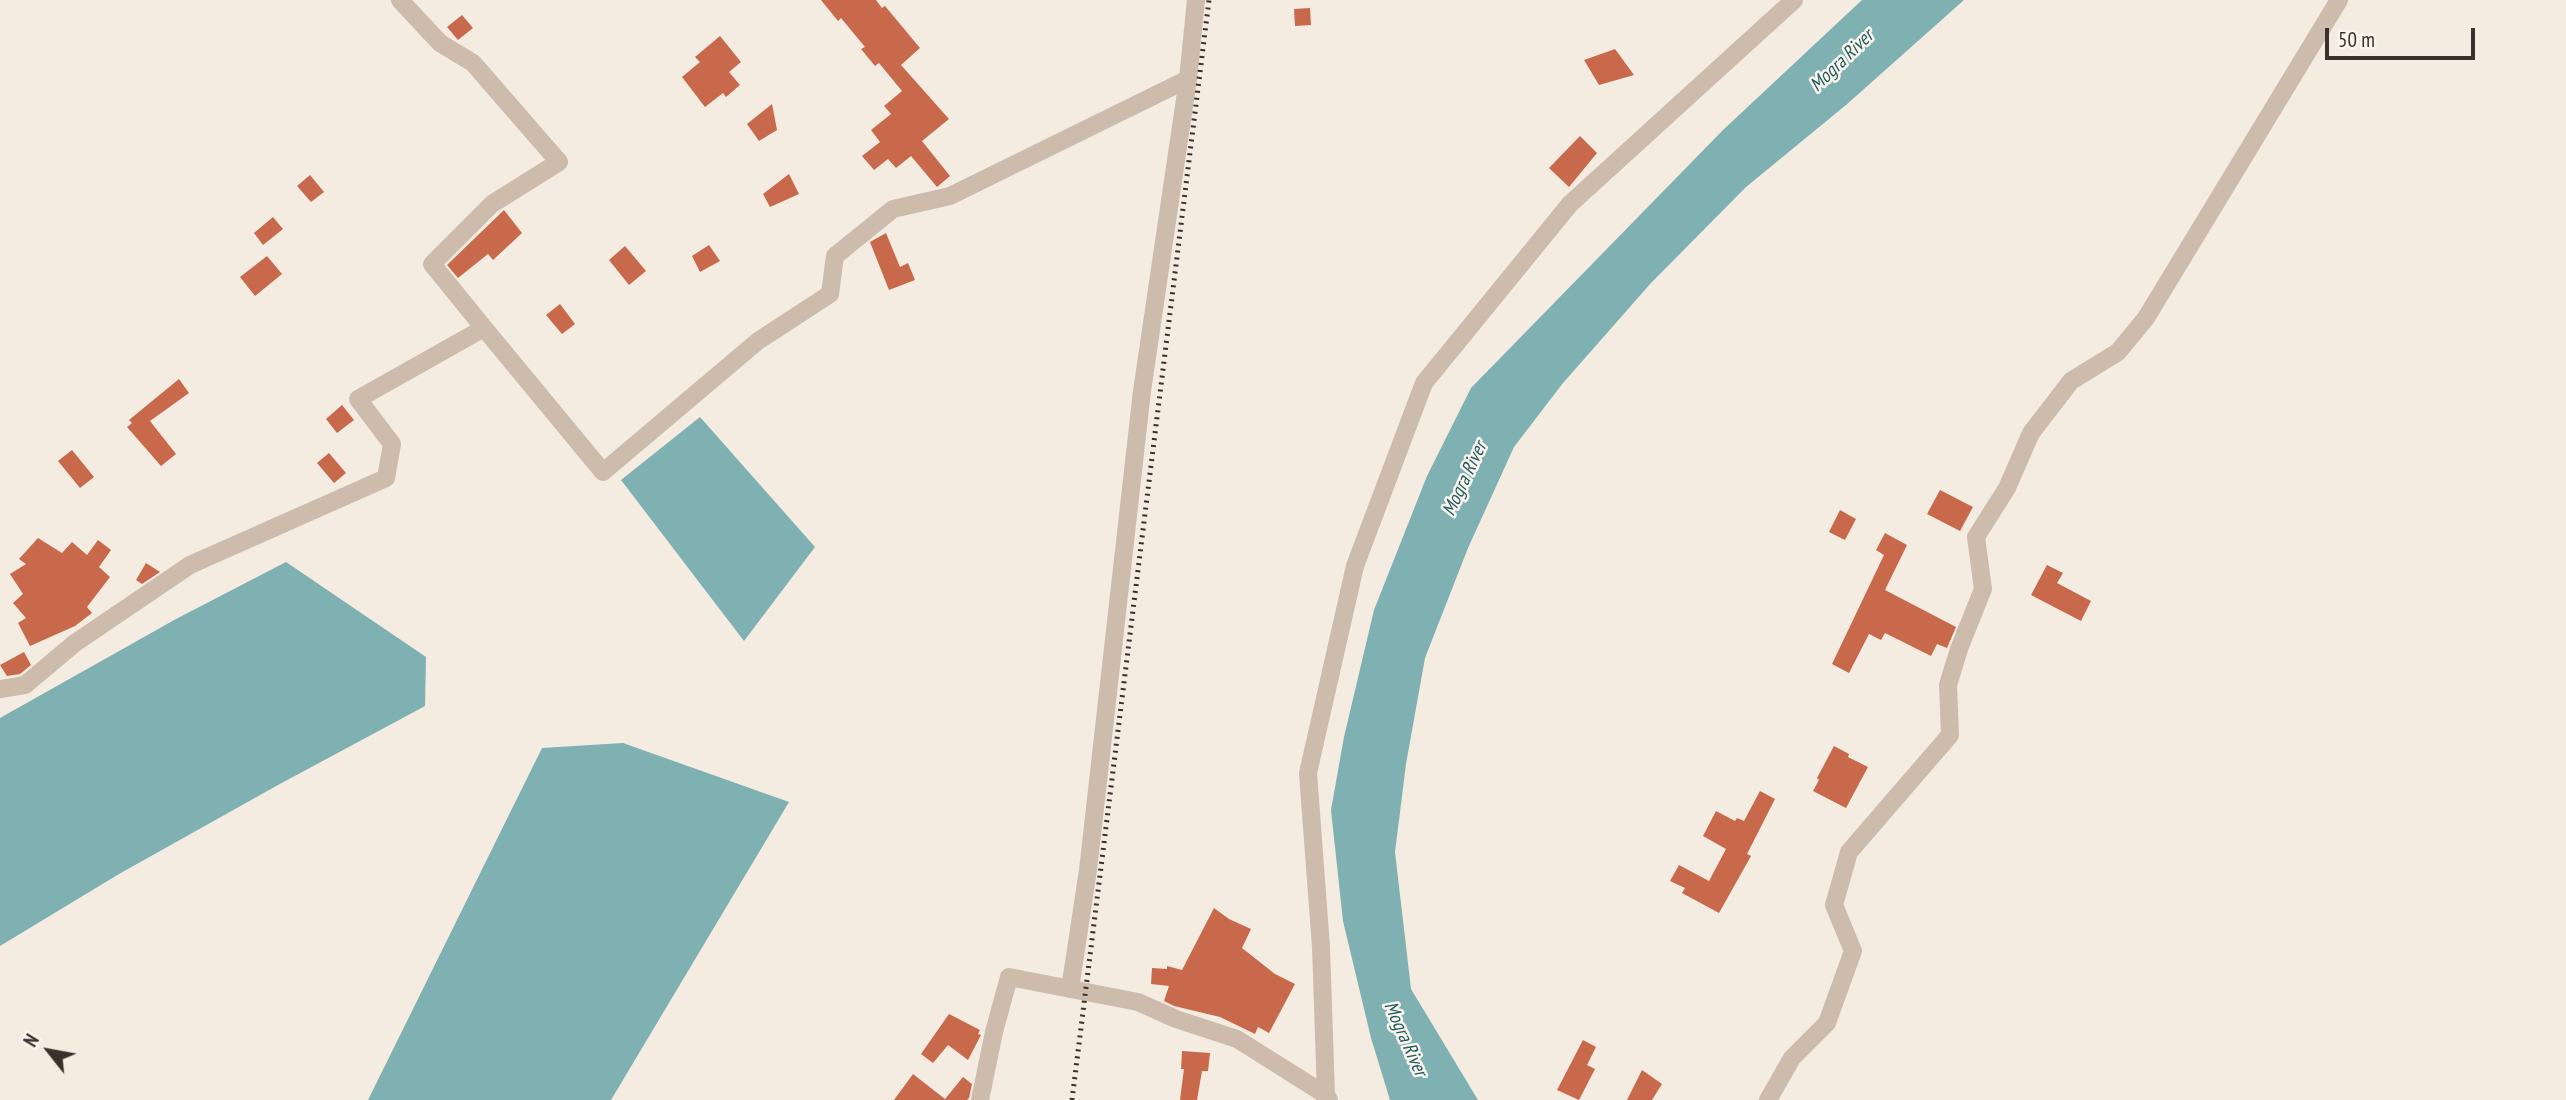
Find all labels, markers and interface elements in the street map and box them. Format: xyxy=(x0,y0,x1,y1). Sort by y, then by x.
scale bar xyxy=(2328,14,2478,58)
water label: Mogra River xyxy=(1806,25,1878,97)
text: 50 m xyxy=(2338,26,2375,53)
water label: Mogra River xyxy=(1438,438,1492,520)
water label: Mogra River xyxy=(1379,998,1431,1080)
north arrow xyxy=(14,1016,84,1086)
text: N xyxy=(18,1030,44,1051)

